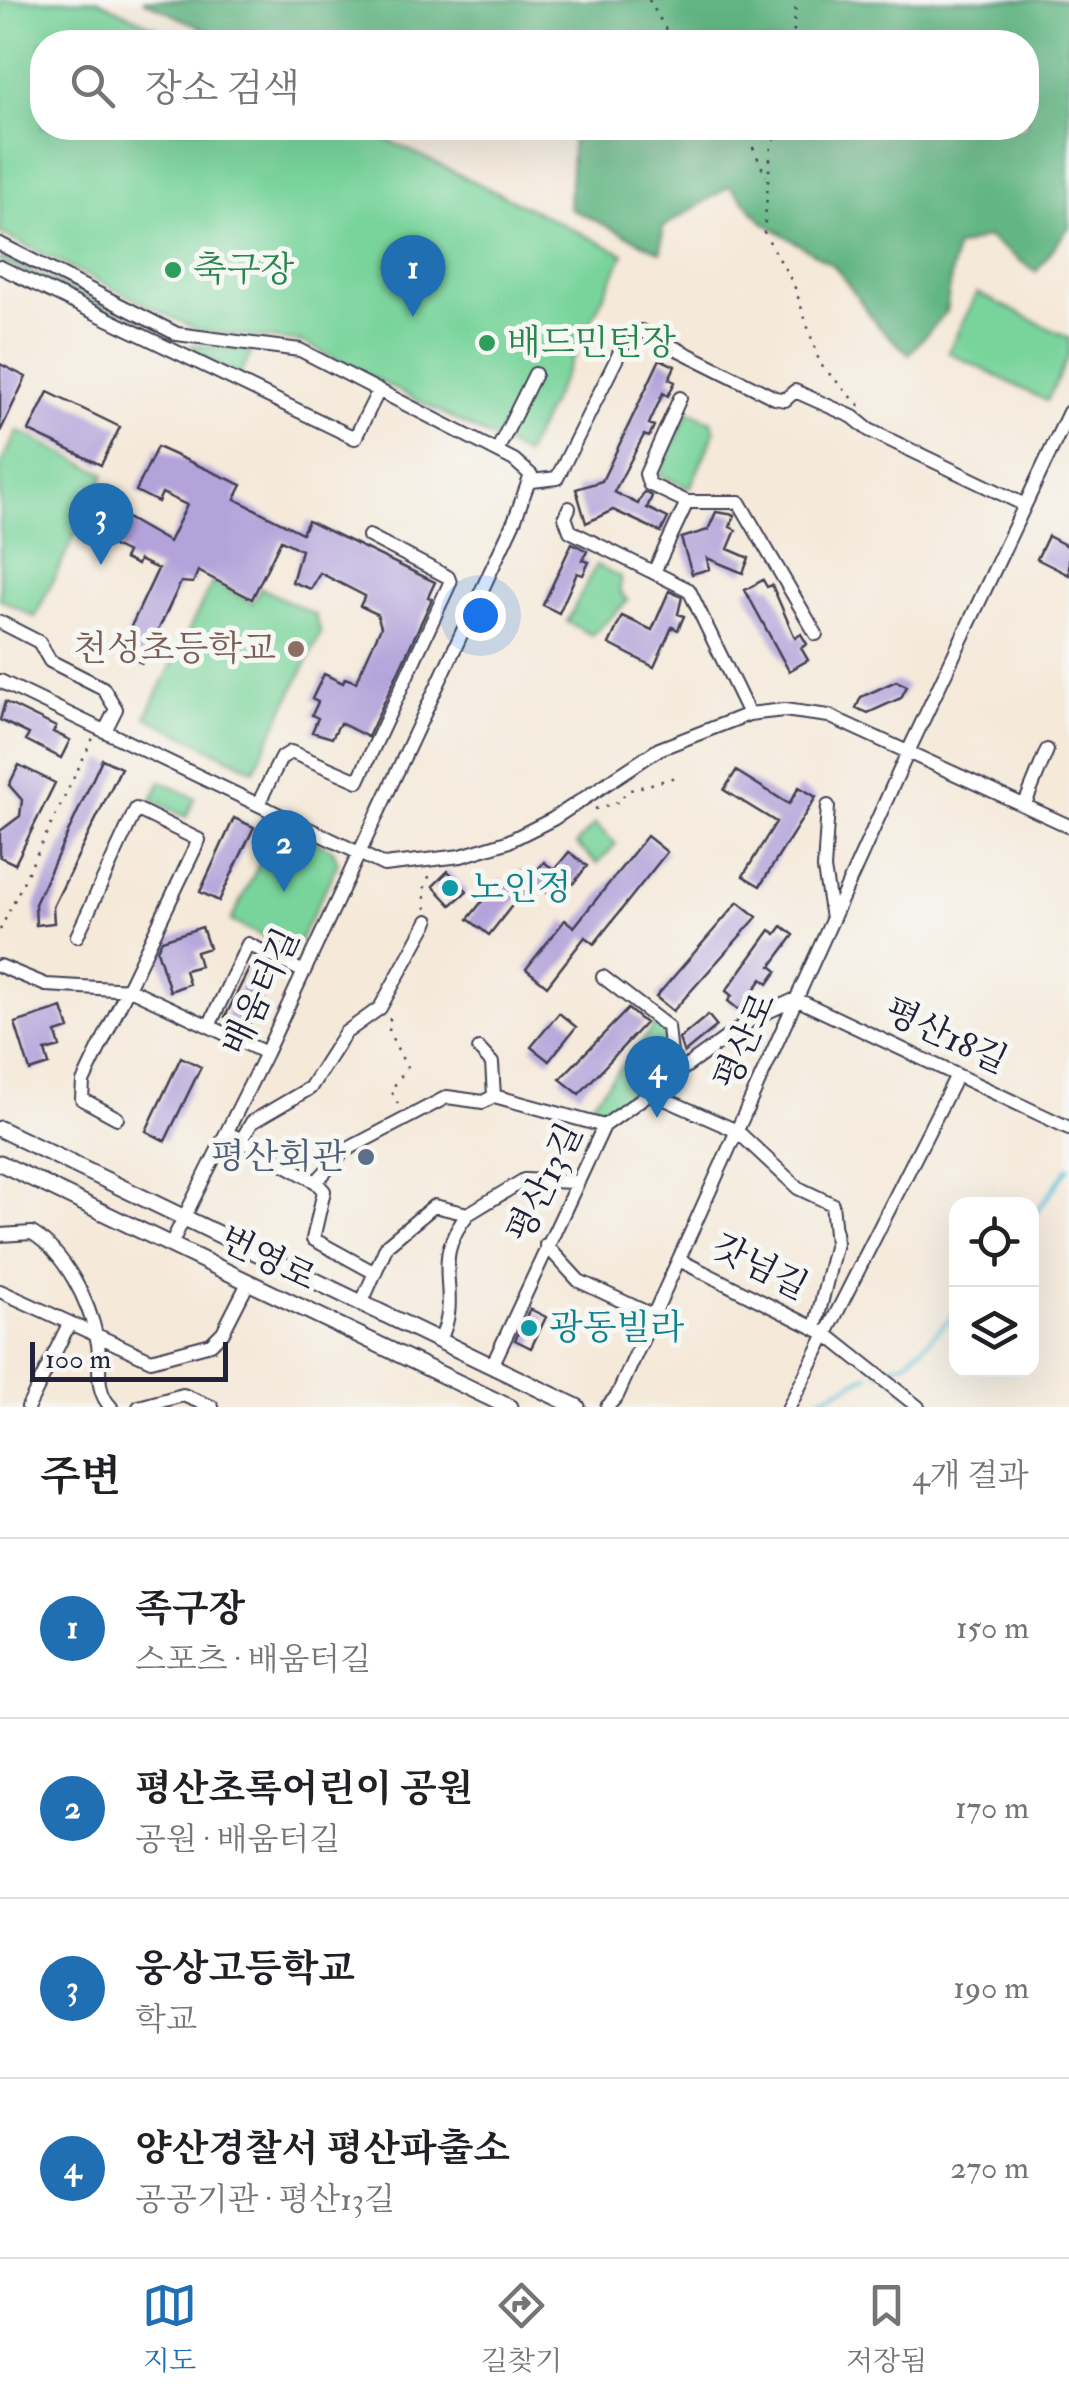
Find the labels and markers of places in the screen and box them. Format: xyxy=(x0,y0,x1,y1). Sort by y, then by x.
pin: 1 xyxy=(380,234,446,317)
place label: 축구장 xyxy=(193,248,295,292)
marker: 축구장 xyxy=(162,259,184,281)
place label: 배드민턴장 xyxy=(507,321,676,365)
marker: 배드민턴장 xyxy=(476,332,498,354)
pin: 3 xyxy=(68,482,134,565)
place label: 천성초등학교 xyxy=(73,627,276,671)
marker: 천성초등학교 xyxy=(285,638,307,660)
pin: 2 xyxy=(252,810,316,892)
place label: 노인정 xyxy=(470,866,571,910)
marker: 노인정 xyxy=(439,877,461,899)
pin: 4 xyxy=(624,1036,690,1118)
place label: 평산회관 xyxy=(211,1135,346,1179)
marker: 평산회관 xyxy=(355,1146,377,1168)
place label: 광동빌라 xyxy=(549,1306,684,1350)
marker: 광동빌라 xyxy=(518,1317,540,1339)

